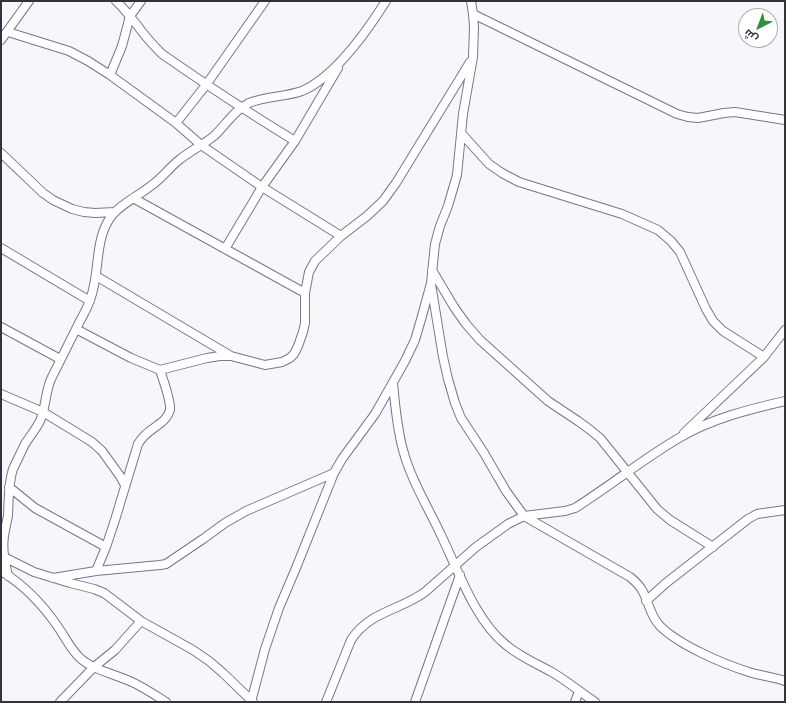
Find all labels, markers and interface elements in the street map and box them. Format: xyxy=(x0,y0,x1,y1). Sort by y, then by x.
north arrow xyxy=(738,8,778,48)
text: ش xyxy=(741,27,760,46)

